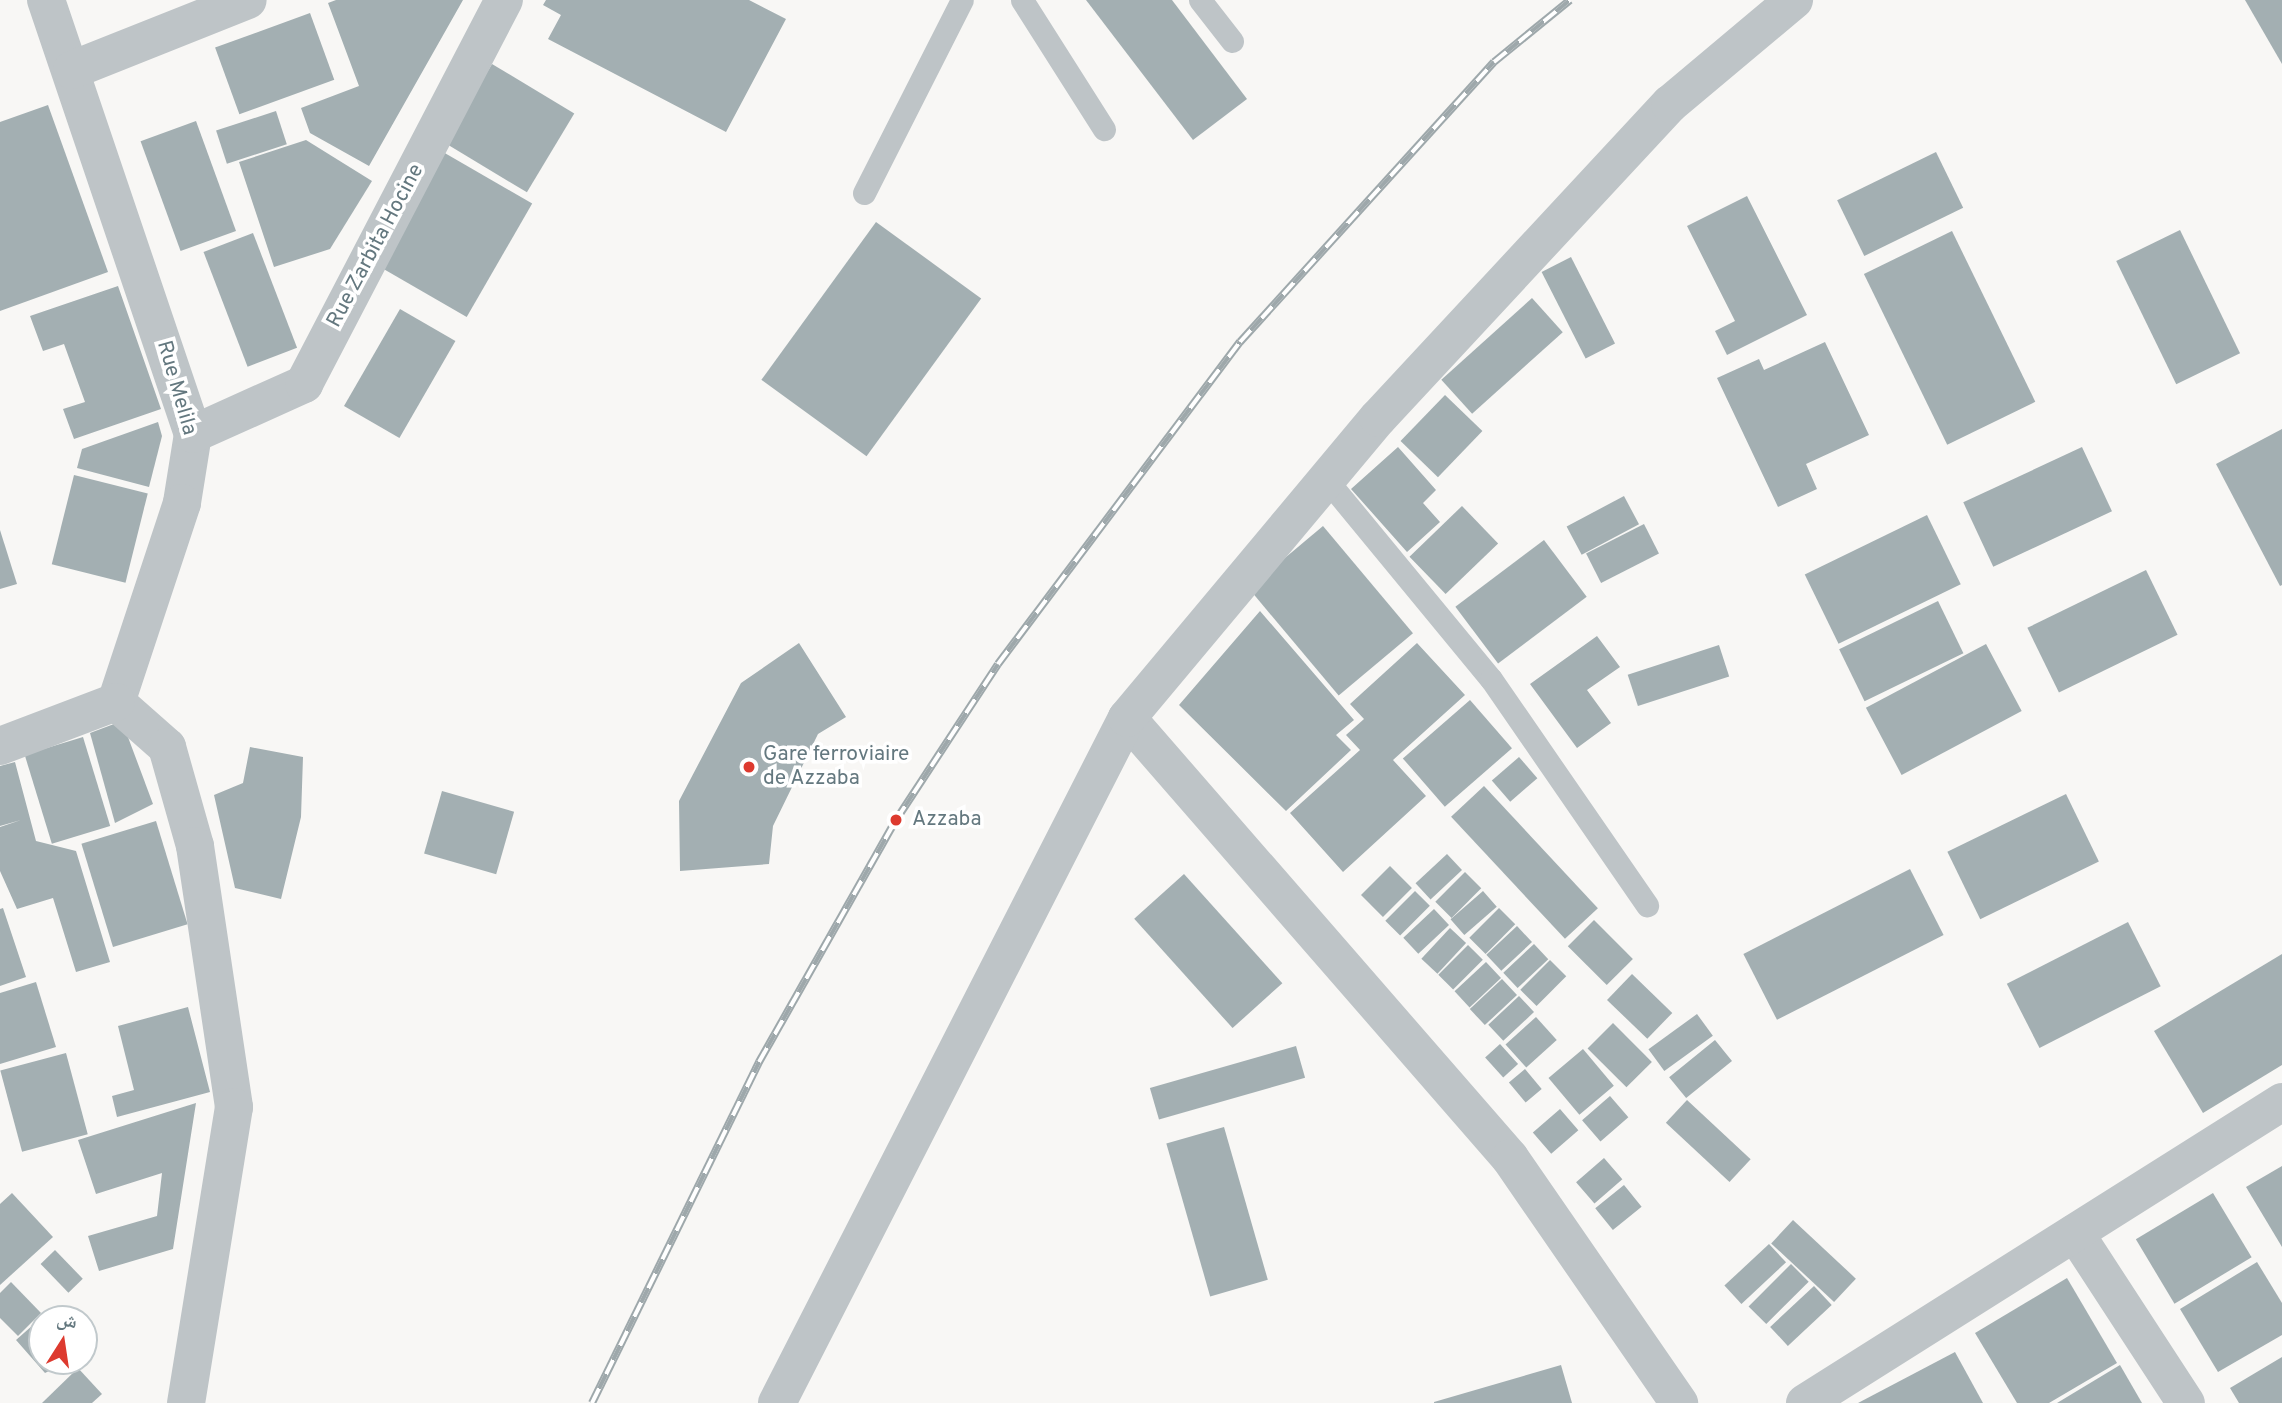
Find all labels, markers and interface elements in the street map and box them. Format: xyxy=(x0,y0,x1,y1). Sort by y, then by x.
street label: Rue Zarbita Hocine xyxy=(322,160,430,332)
street label: Rue Melila xyxy=(150,338,202,438)
place label: Gare ferroviaire de Azzaba xyxy=(763,742,909,792)
marker: Gare ferroviaire de Azzaba xyxy=(741,759,757,775)
place label: Azzaba xyxy=(912,807,982,833)
marker: Azzaba xyxy=(886,810,906,830)
north arrow xyxy=(28,1305,98,1375)
text: ش xyxy=(55,1308,79,1335)

